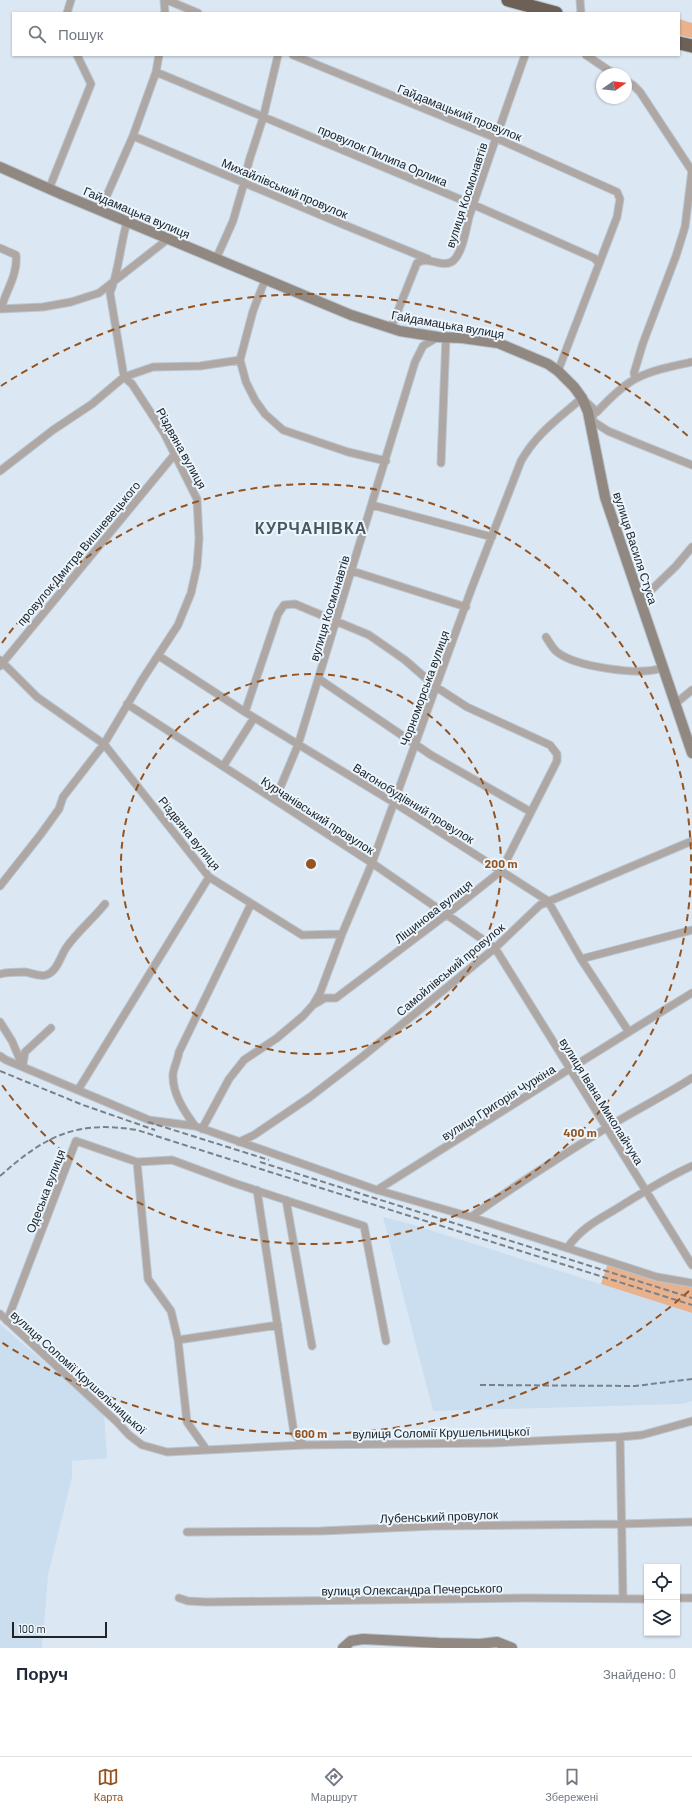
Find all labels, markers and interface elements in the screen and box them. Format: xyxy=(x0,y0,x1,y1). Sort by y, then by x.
search box xyxy=(12,12,680,56)
icon: search xyxy=(26,23,48,45)
text: Пошук xyxy=(58,25,103,43)
north arrow xyxy=(596,68,632,104)
street label: Гайдамацький провулок xyxy=(395,81,525,145)
street label: провулок Пилипа Орлика xyxy=(316,121,450,190)
street label: вулиця Космонавтів xyxy=(442,141,491,250)
street label: Михайлівський провулок xyxy=(219,155,351,222)
street label: Гайдамацька вулиця xyxy=(81,183,192,242)
street label: Гайдамацька вулиця xyxy=(390,307,506,342)
street label: Різдвяна вулиця xyxy=(153,405,210,491)
street label: провулок Дмитра Вишневецького xyxy=(14,478,143,629)
street label: вулиця Василя Стуса xyxy=(610,490,661,607)
district label: КУРЧАНІВКА xyxy=(255,518,367,537)
street label: вулиця Космонавтів xyxy=(306,553,353,663)
street label: Чорноморська вулиця xyxy=(397,628,452,748)
street label: Вагонобудівний провулок xyxy=(350,760,478,847)
street label: Курчанівський провулок xyxy=(258,773,378,858)
street label: Різдвяна вулиця xyxy=(155,794,224,873)
text: 200 m xyxy=(485,856,517,870)
centre of rings xyxy=(304,857,318,871)
street label: Ліщинова вулиця xyxy=(391,876,475,946)
street label: Самойлівський провулок xyxy=(393,919,508,1019)
street label: вулиця Івана Миколайчука xyxy=(556,1035,647,1168)
street label: вулиця Григорія Чуркіна xyxy=(439,1061,558,1144)
text: 400 m xyxy=(563,1125,597,1139)
street label: Одеська вулиця xyxy=(23,1147,68,1235)
street label: вулиця Соломії Крушельницької xyxy=(8,1307,150,1438)
street label: вулиця Соломії Крушельницької xyxy=(352,1423,530,1442)
text: 600 m xyxy=(295,1426,327,1440)
street label: Лубенський провулок xyxy=(380,1507,499,1526)
map controls xyxy=(644,1564,680,1636)
button: locate xyxy=(644,1564,680,1600)
street label: вулиця Олександра Печерського xyxy=(321,1580,503,1599)
button: layers xyxy=(644,1600,680,1636)
scale bar xyxy=(12,1620,107,1639)
text: 100 m xyxy=(18,1622,46,1635)
text: Поруч xyxy=(16,1663,68,1683)
text: Знайдено: 0 xyxy=(603,1666,676,1682)
tab: Карта xyxy=(94,1766,123,1803)
tab: Маршрут xyxy=(311,1766,358,1803)
tab: Збережені xyxy=(545,1766,598,1803)

